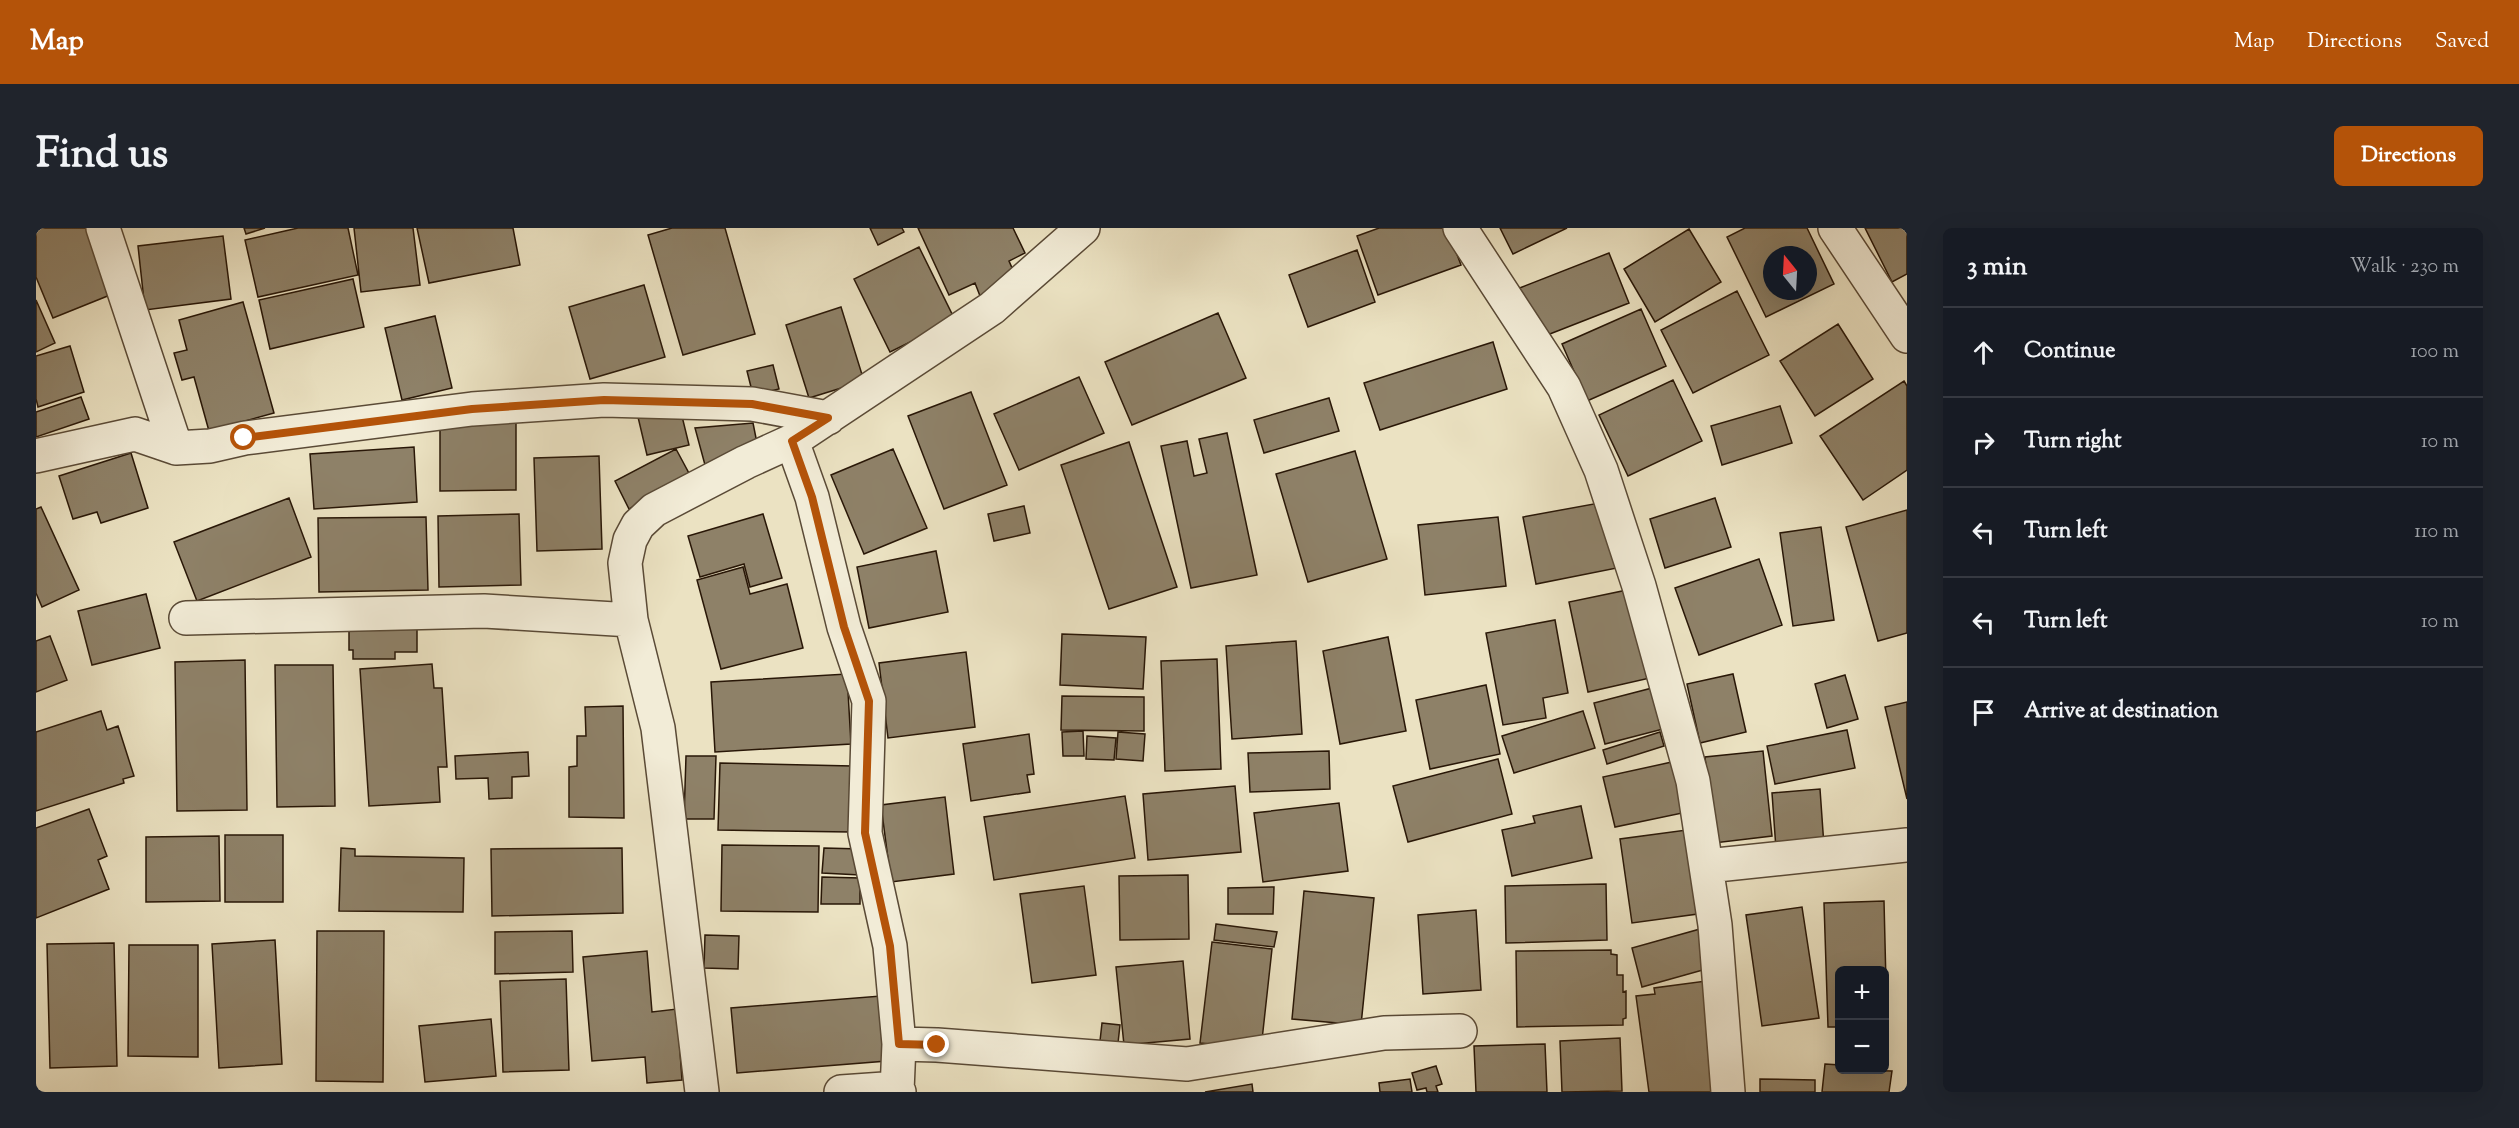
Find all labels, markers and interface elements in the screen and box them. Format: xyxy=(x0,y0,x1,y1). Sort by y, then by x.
text: Map xyxy=(30,22,84,62)
text: Map xyxy=(2234,27,2274,57)
text: Directions xyxy=(2307,27,2402,57)
text: Saved xyxy=(2435,27,2489,57)
text: Find us xyxy=(36,126,168,186)
button: Directions xyxy=(2334,126,2483,186)
north arrow xyxy=(1763,246,1817,300)
text: 3 min xyxy=(1967,249,2027,286)
text: Walk · 230 m xyxy=(2350,253,2459,282)
icon: ahead xyxy=(1967,336,2000,369)
text: Continue xyxy=(2024,336,2115,368)
text: 100 m xyxy=(2410,338,2459,367)
route start xyxy=(230,424,256,450)
icon: right xyxy=(1967,426,2000,459)
text: Turn right xyxy=(2024,426,2121,458)
text: 10 m xyxy=(2421,428,2459,457)
icon: left xyxy=(1967,516,2000,549)
text: Turn left xyxy=(2024,516,2107,548)
text: 110 m xyxy=(2414,518,2459,547)
icon: left xyxy=(1967,606,2000,639)
text: Turn left xyxy=(2024,606,2107,638)
text: 10 m xyxy=(2421,608,2459,637)
icon: arrive xyxy=(1967,696,2000,729)
text: Arrive at destination xyxy=(2024,696,2219,728)
map controls xyxy=(1835,966,1889,1074)
button: + xyxy=(1835,966,1889,1020)
button: − xyxy=(1835,1020,1889,1074)
route end xyxy=(923,1031,949,1057)

